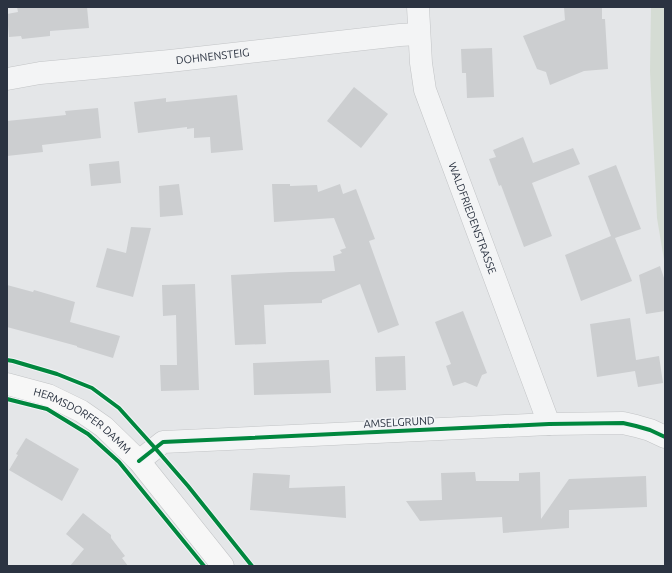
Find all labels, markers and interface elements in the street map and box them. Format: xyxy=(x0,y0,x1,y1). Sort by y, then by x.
street label: DOHNENSTEIG xyxy=(175,46,250,66)
street label: WALDFRIEDENSTRASSE xyxy=(446,161,499,276)
street label: HERMSDORFER DAMM xyxy=(32,385,133,456)
street label: AMSELGRUND xyxy=(363,414,435,430)

